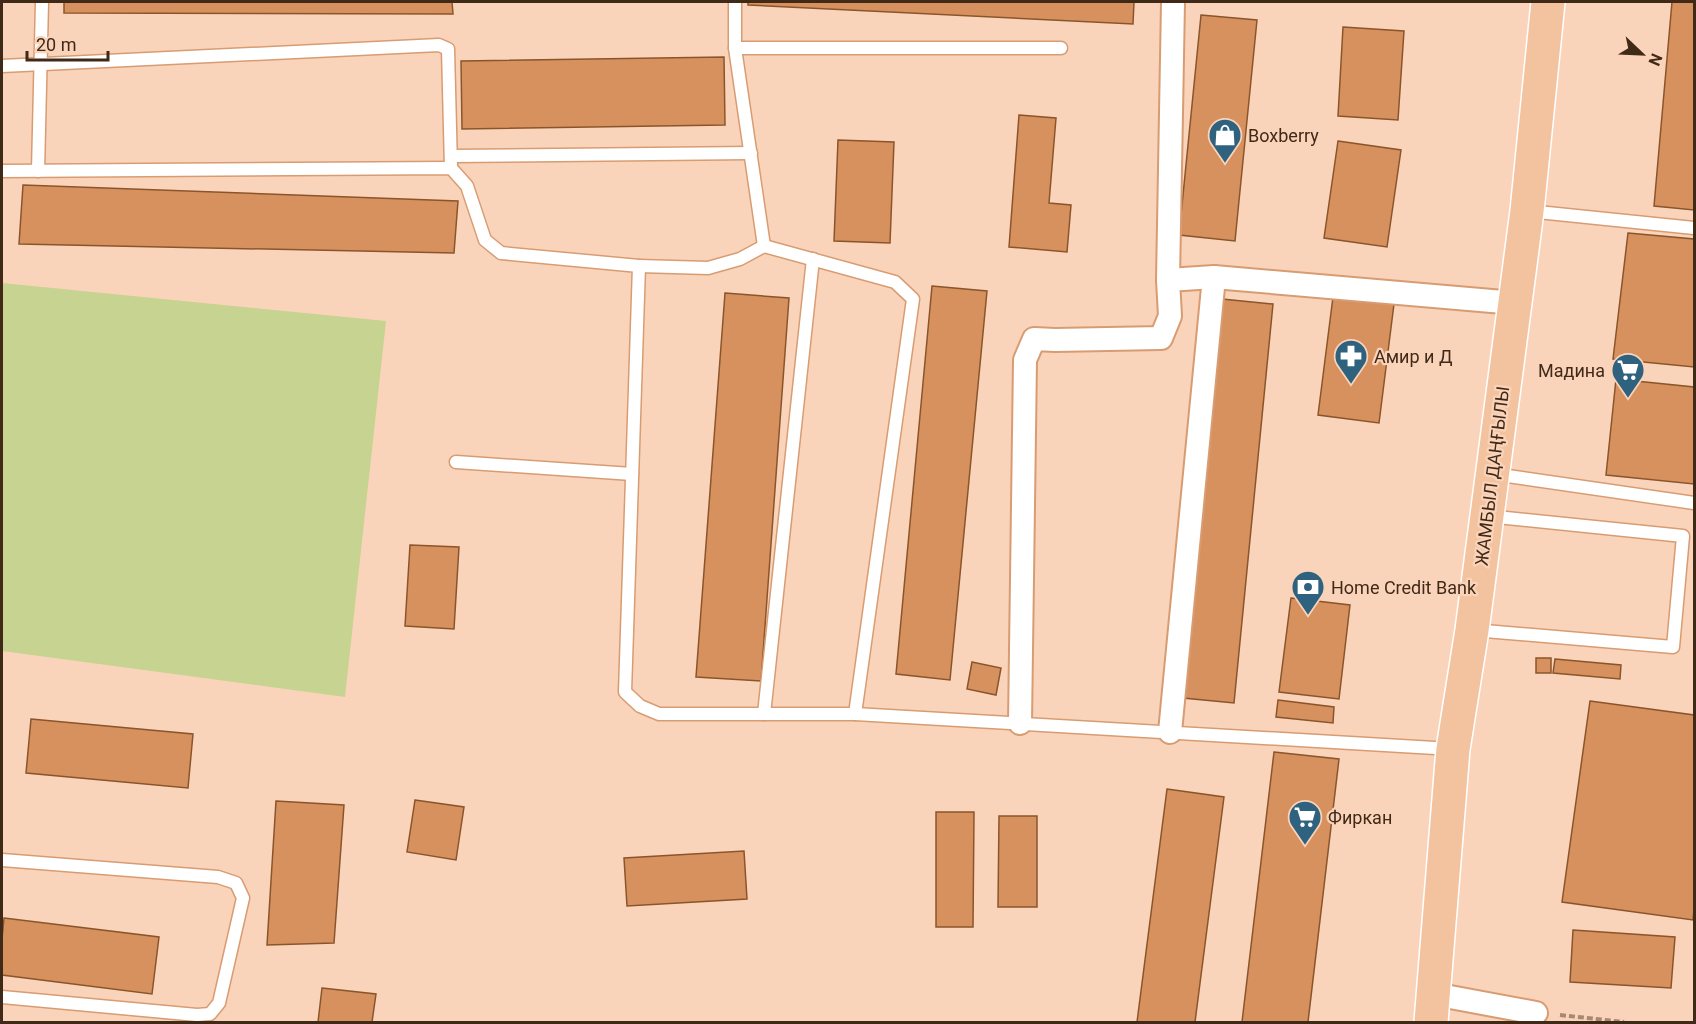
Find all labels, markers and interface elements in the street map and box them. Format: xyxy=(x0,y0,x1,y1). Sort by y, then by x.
scale bar xyxy=(27,24,108,62)
north arrow xyxy=(1612,24,1672,84)
text: 20 m xyxy=(36,34,76,55)
text: N xyxy=(1644,51,1666,69)
shop icon: Boxberry xyxy=(1207,117,1243,164)
place label: Boxberry xyxy=(1248,125,1319,146)
pharmacy icon: Амир и Д xyxy=(1333,338,1369,385)
place label: Амир и Д xyxy=(1374,346,1453,367)
supermarket icon: Мадина xyxy=(1610,352,1646,399)
place label: Мадина xyxy=(1538,360,1605,381)
street label: ЖАМБЫЛ ДАҢҒЫЛЫ xyxy=(1471,385,1513,567)
bank icon: Home Credit Bank xyxy=(1290,569,1326,616)
place label: Home Credit Bank xyxy=(1331,577,1477,598)
supermarket icon: Фиркан xyxy=(1287,799,1323,846)
place label: Фиркан xyxy=(1328,807,1392,828)

